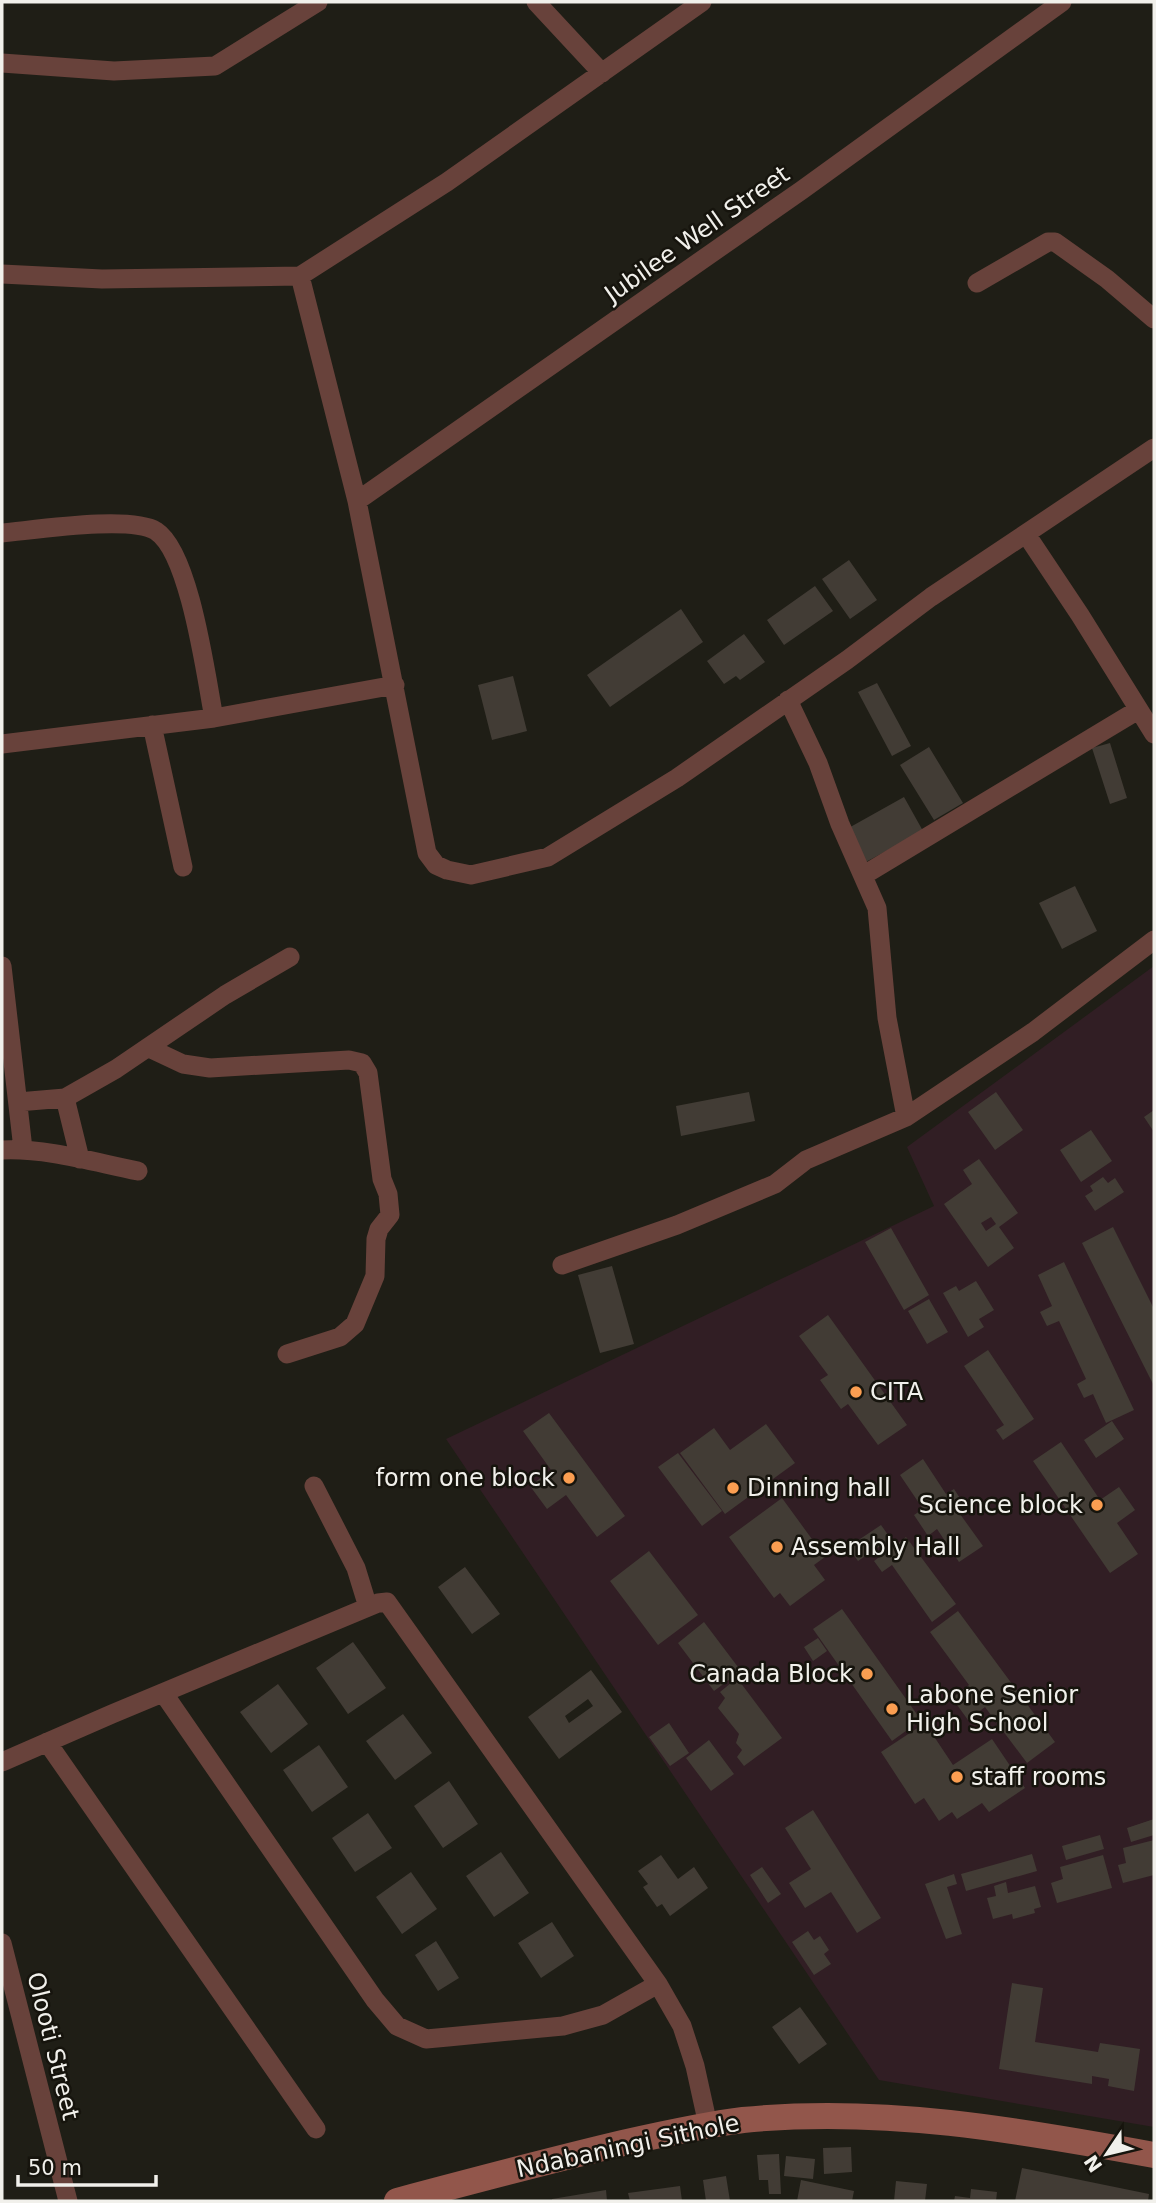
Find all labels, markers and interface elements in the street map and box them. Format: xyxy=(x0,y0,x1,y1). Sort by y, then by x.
street label: Jubilee Well Street xyxy=(598,160,795,309)
place label: CITA xyxy=(870,1378,924,1406)
marker: CITA xyxy=(848,1384,864,1400)
place label: form one block xyxy=(375,1464,555,1492)
marker: form one block xyxy=(561,1470,577,1486)
place label: Dinning hall xyxy=(747,1474,891,1502)
marker: Dinning hall xyxy=(725,1480,741,1496)
place label: Science block xyxy=(919,1491,1083,1519)
marker: Science block xyxy=(1089,1497,1105,1513)
place label: Assembly Hall xyxy=(791,1533,960,1561)
marker: Assembly Hall xyxy=(769,1539,785,1555)
place label: Canada Block xyxy=(689,1660,853,1688)
marker: Canada Block xyxy=(859,1666,875,1682)
place label: Labone Senior High School xyxy=(906,1681,1078,1737)
marker: Labone Senior High School xyxy=(884,1701,900,1717)
place label: staff rooms xyxy=(971,1763,1106,1791)
marker: staff rooms xyxy=(949,1769,965,1785)
street label: Olooti Street xyxy=(21,1969,85,2123)
street label: Ndabaningi Sithole xyxy=(514,2109,742,2183)
north arrow xyxy=(1072,2119,1142,2189)
scale bar xyxy=(18,2144,156,2188)
text: N xyxy=(1080,2151,1107,2177)
text: 50 m xyxy=(28,2156,82,2180)

